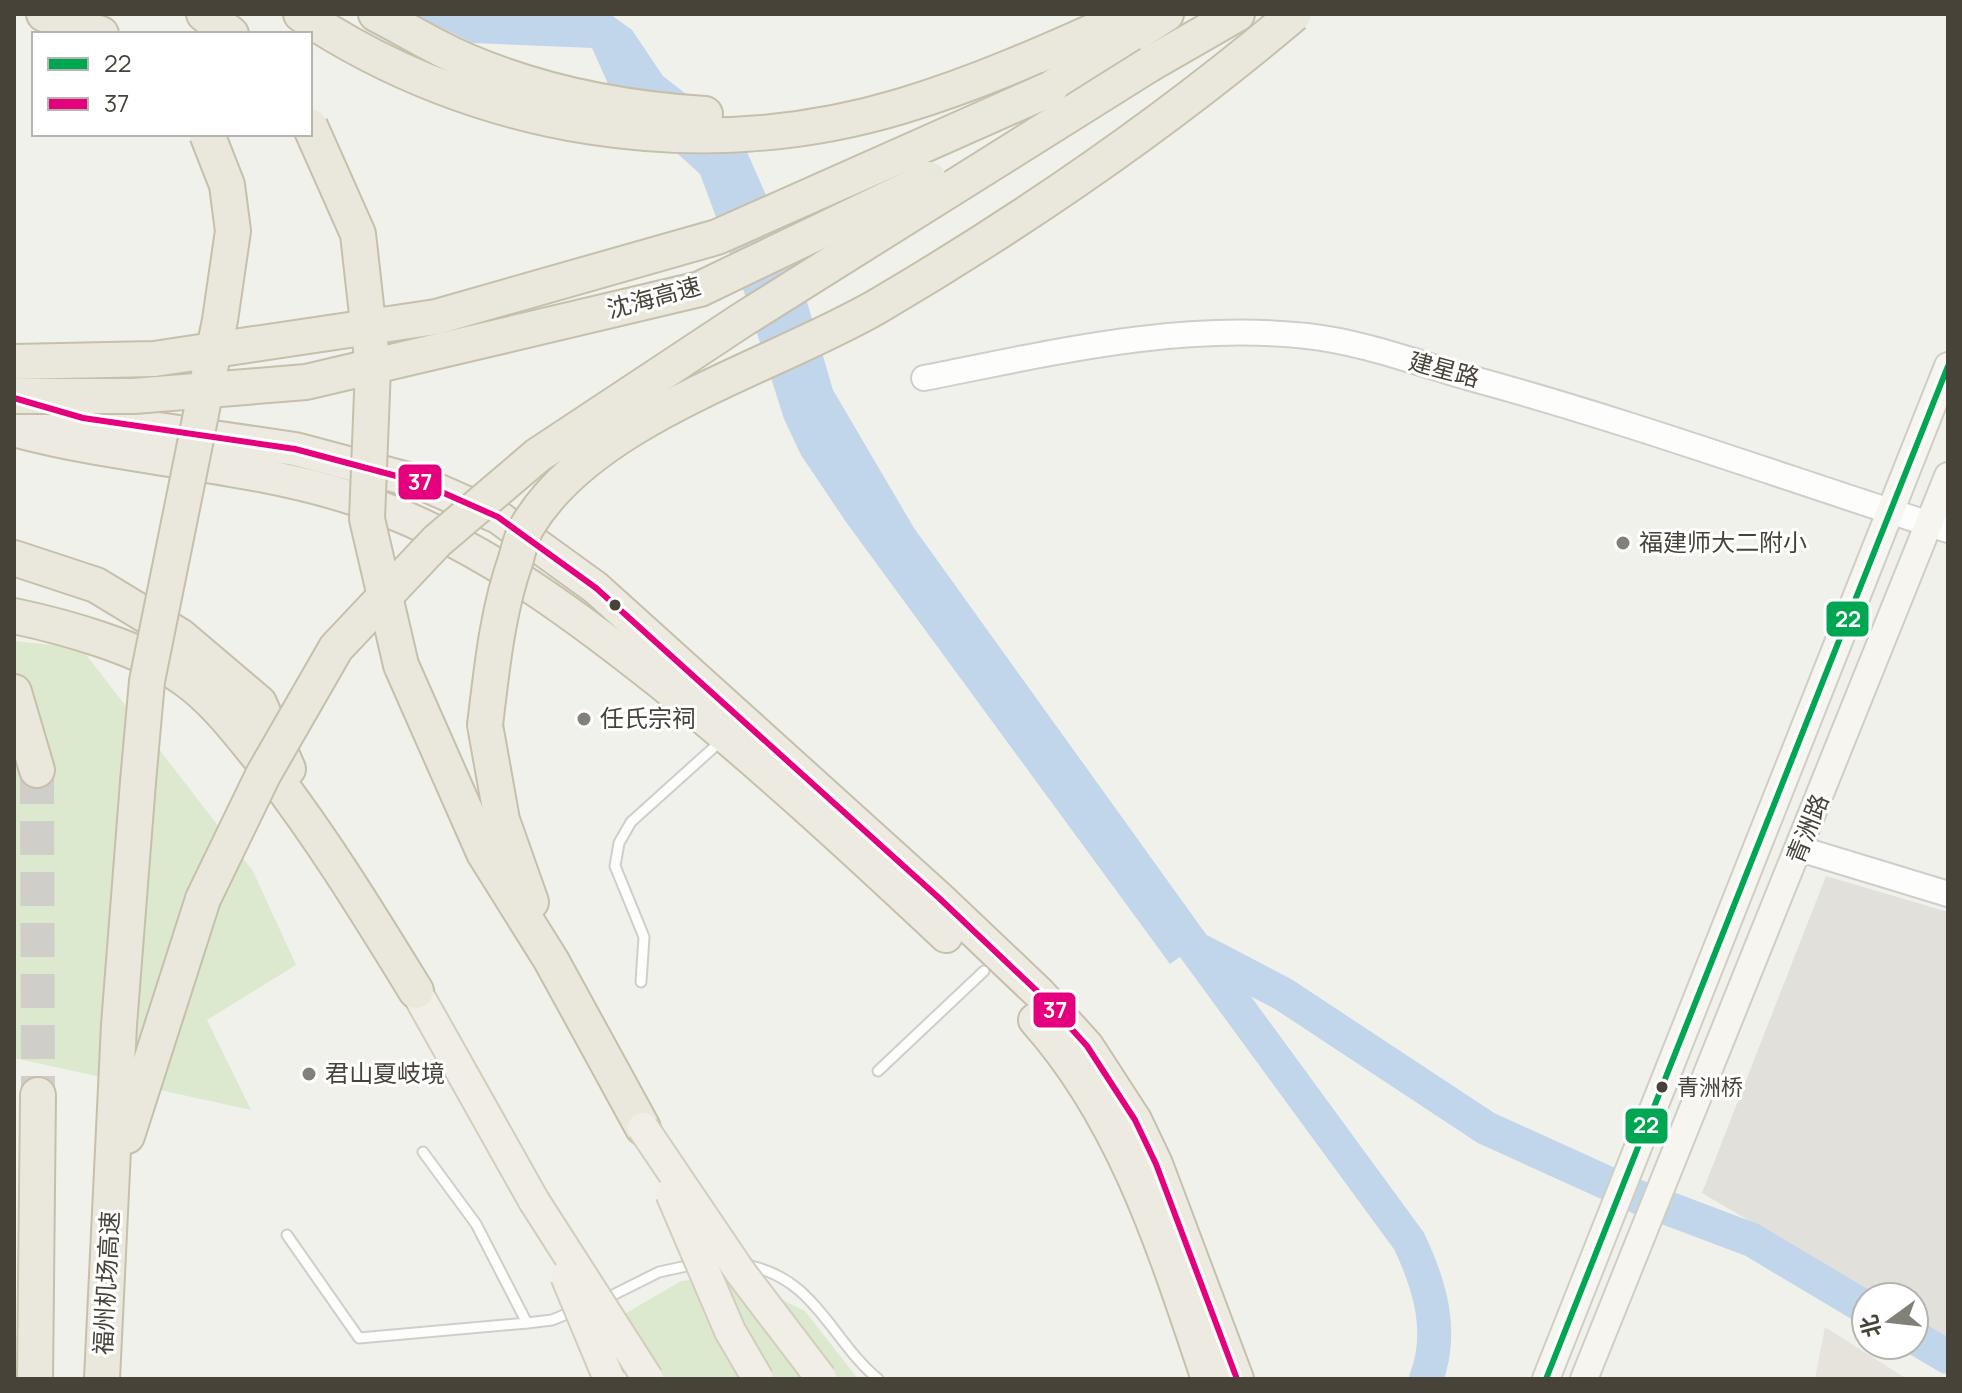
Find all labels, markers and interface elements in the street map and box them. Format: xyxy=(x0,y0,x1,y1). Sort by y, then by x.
legend xyxy=(32,32,312,136)
text: 22 xyxy=(104,46,131,79)
text: 37 xyxy=(104,86,129,119)
street label: 沈海高速 xyxy=(603,268,704,325)
street label: 建星路 xyxy=(1405,343,1483,394)
line badge: 37 xyxy=(397,463,443,501)
text: 37 xyxy=(408,467,432,497)
place label: 福建师大二附小 xyxy=(1639,525,1807,558)
marker: 福建师大二附小 xyxy=(1614,534,1632,552)
unlabelled marker xyxy=(607,597,623,613)
line badge: 22 xyxy=(1825,600,1870,638)
text: 22 xyxy=(1835,604,1861,634)
place label: 任氏宗祠 xyxy=(600,701,696,734)
marker: 任氏宗祠 xyxy=(575,710,593,728)
street label: 青洲路 xyxy=(1778,789,1835,868)
line badge: 37 xyxy=(1032,991,1077,1029)
text: 37 xyxy=(1043,995,1067,1025)
place label: 君山夏岐境 xyxy=(325,1056,445,1089)
marker: 君山夏岐境 xyxy=(300,1065,318,1083)
place label: 青洲桥 xyxy=(1677,1072,1743,1102)
marker: 青洲桥 xyxy=(1654,1079,1670,1095)
line badge: 22 xyxy=(1624,1107,1669,1145)
text: 22 xyxy=(1633,1110,1659,1140)
street label: 福州机场高速 xyxy=(85,1210,126,1356)
north arrow xyxy=(1850,1281,1930,1361)
text: 北 xyxy=(1853,1312,1888,1341)

